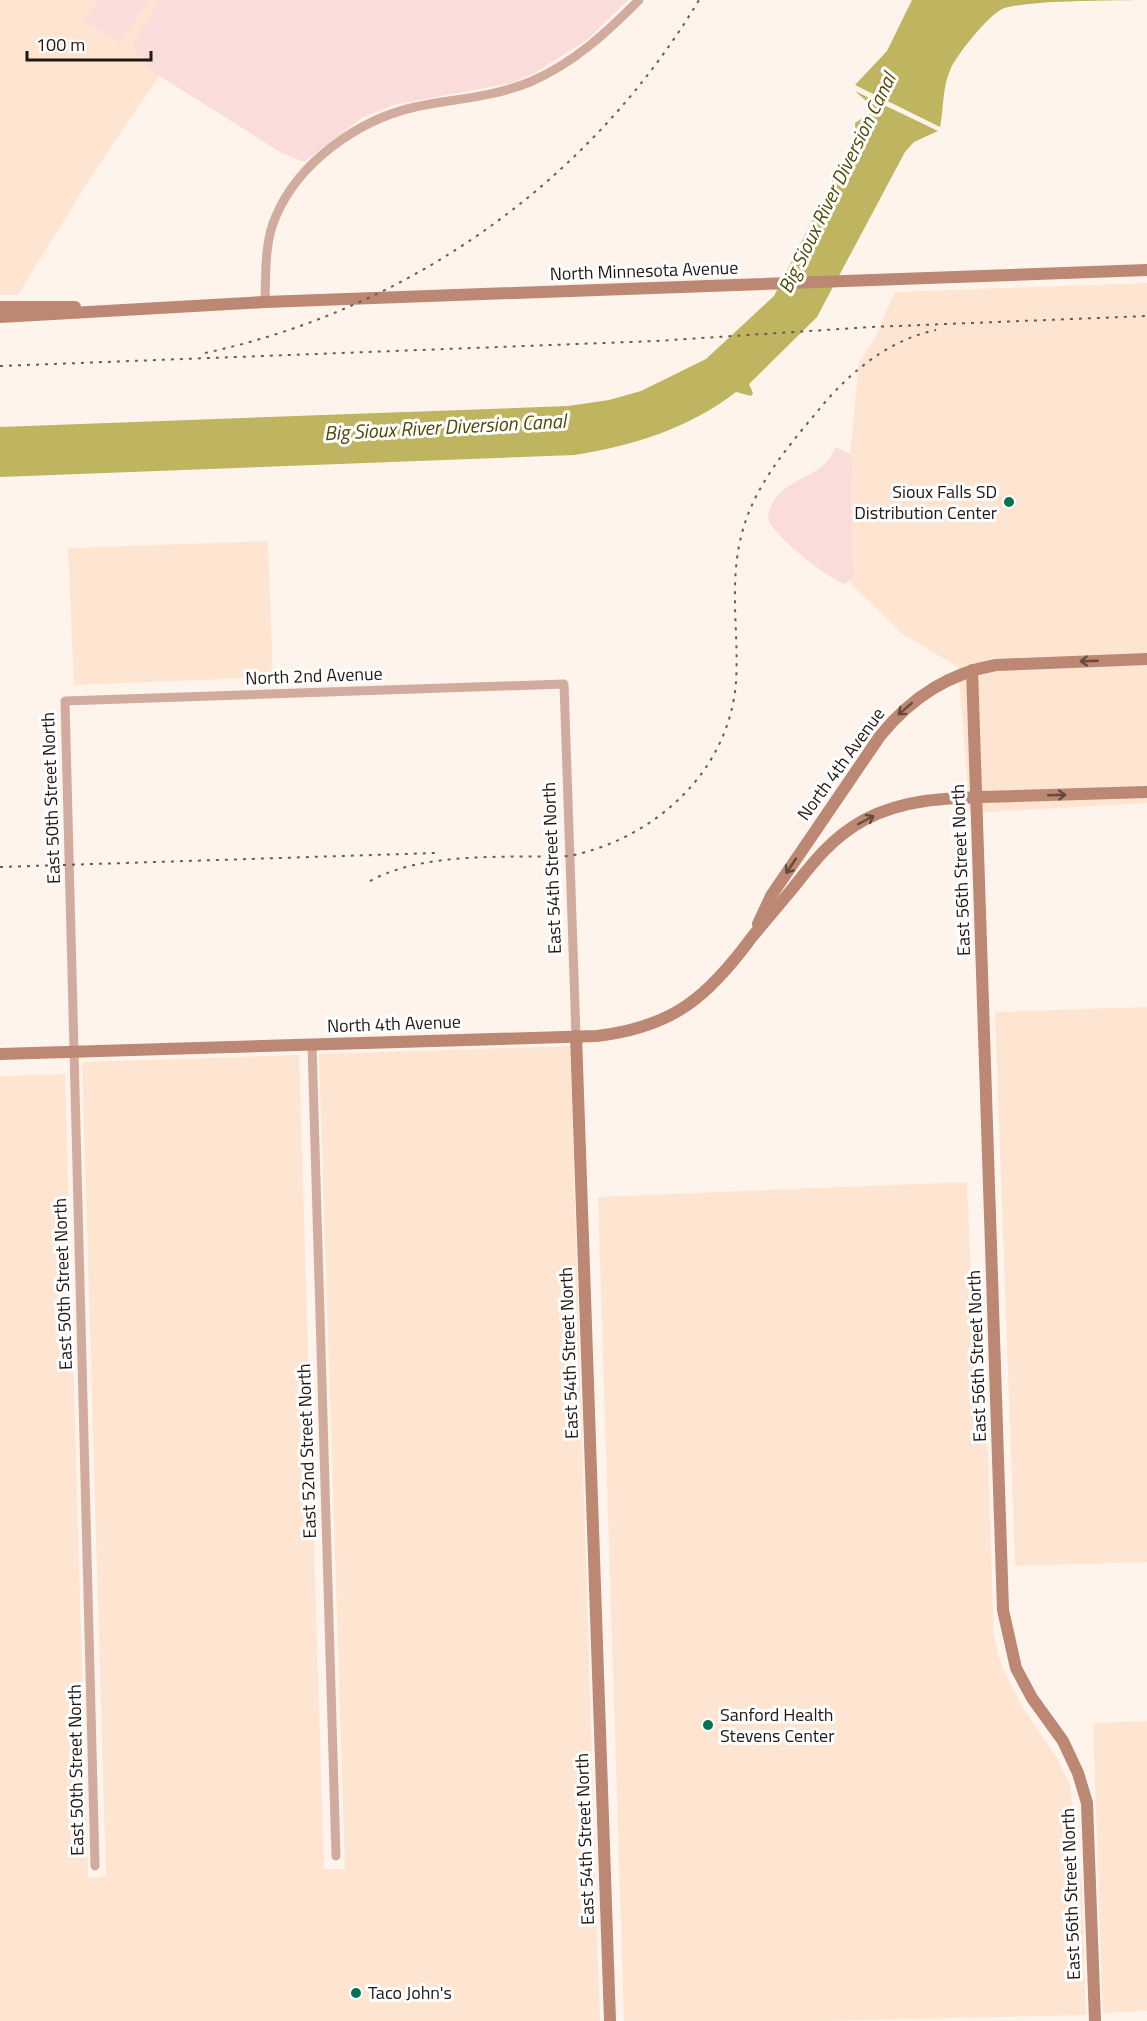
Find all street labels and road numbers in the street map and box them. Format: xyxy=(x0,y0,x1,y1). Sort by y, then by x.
street label: North Minnesota Avenue xyxy=(549,254,739,287)
street label: North 2nd Avenue xyxy=(245,660,383,691)
street label: North 4th Avenue xyxy=(790,702,891,826)
street label: East 50th Street North xyxy=(34,712,67,884)
street label: East 54th Street North xyxy=(535,782,568,954)
street label: East 56th Street North xyxy=(944,784,977,956)
street label: North 4th Avenue xyxy=(327,1008,461,1039)
street label: East 50th Street North xyxy=(46,1198,79,1370)
street label: East 54th Street North xyxy=(552,1267,585,1439)
street label: East 56th Street North xyxy=(960,1270,993,1442)
street label: East 52nd Street North xyxy=(290,1363,323,1539)
street label: East 50th Street North xyxy=(61,1684,90,1856)
street label: East 54th Street North xyxy=(568,1753,601,1925)
street label: East 56th Street North xyxy=(1054,1808,1087,1980)

